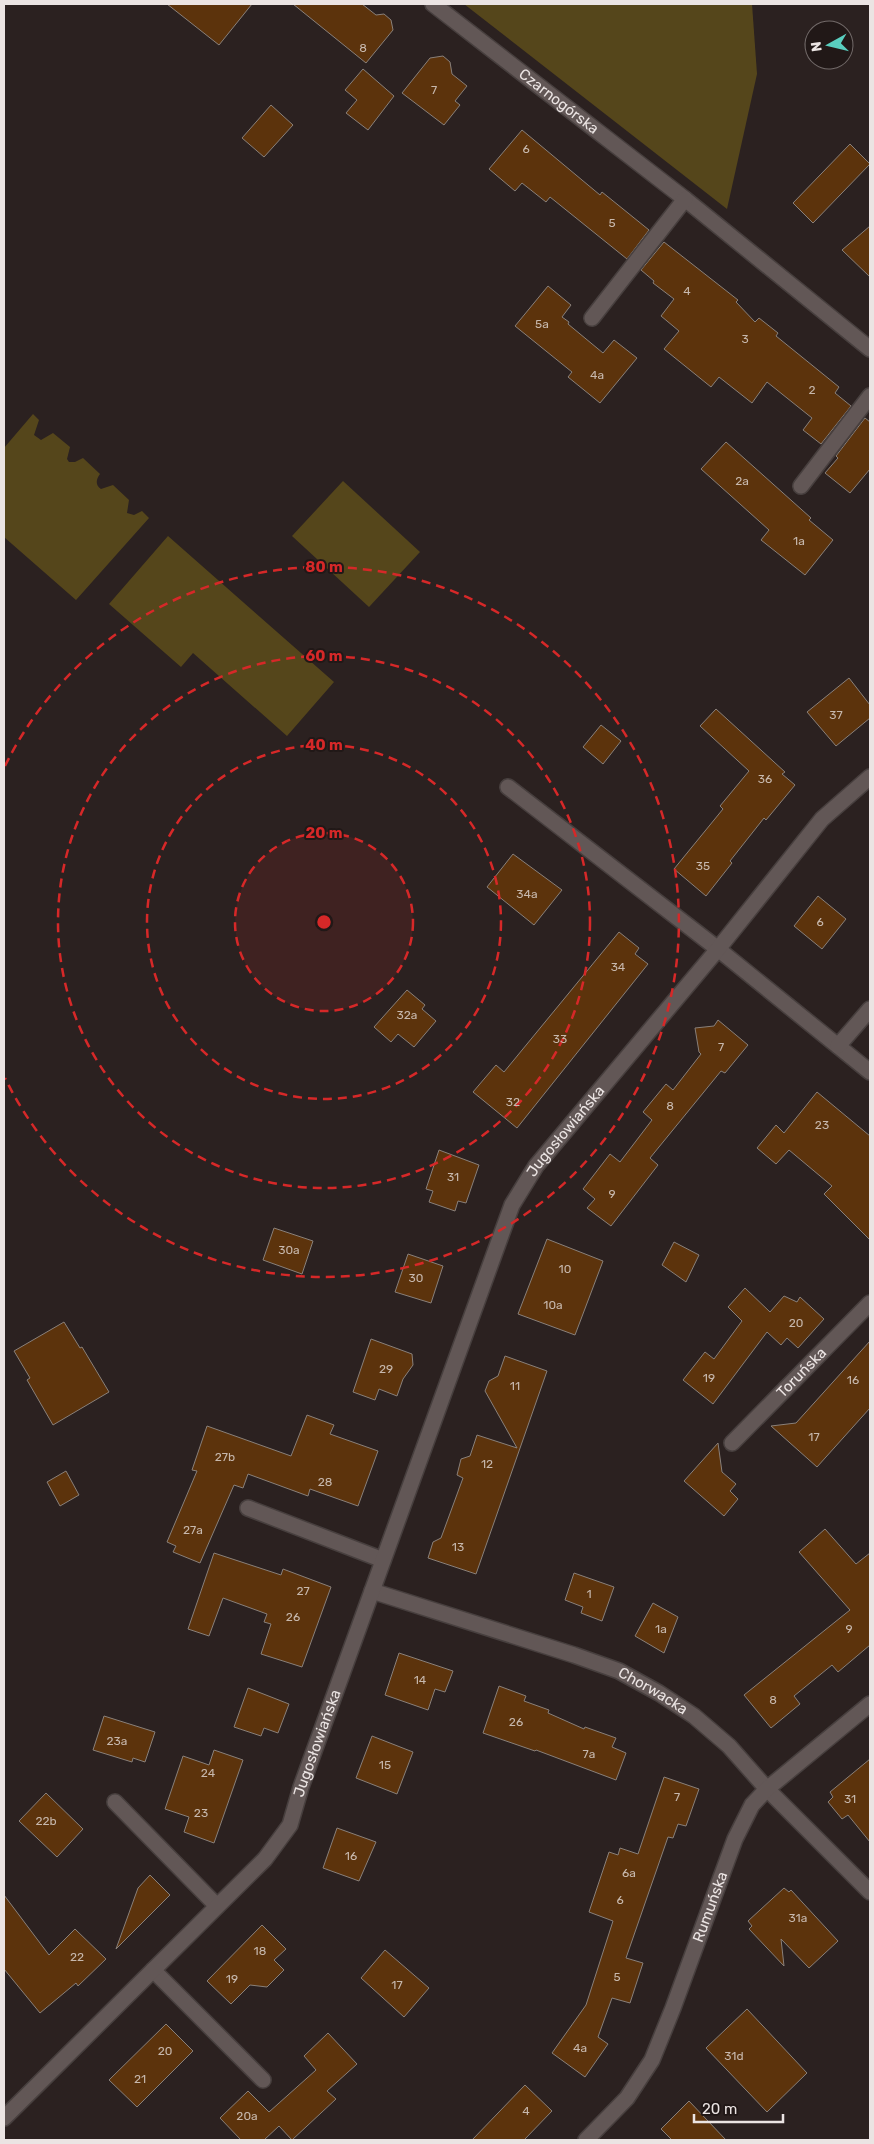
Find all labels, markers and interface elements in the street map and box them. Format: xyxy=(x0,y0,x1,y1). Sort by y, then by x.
north arrow xyxy=(804,20,854,70)
house number: 8 xyxy=(359,41,367,55)
text: N xyxy=(808,41,826,53)
street label: Czarnogórska xyxy=(515,65,602,138)
house number: 7 xyxy=(431,83,437,97)
house number: 6 xyxy=(522,142,530,156)
house number: 5 xyxy=(608,216,616,230)
house number: 4 xyxy=(683,284,691,298)
house number: 5a xyxy=(535,317,549,331)
house number: 3 xyxy=(741,332,749,346)
house number: 4a xyxy=(590,368,604,382)
house number: 2 xyxy=(808,383,816,397)
house number: 2a xyxy=(735,474,749,488)
house number: 1a xyxy=(793,534,805,548)
text: 80 m xyxy=(305,558,343,576)
text: 60 m xyxy=(306,647,342,665)
house number: 37 xyxy=(829,708,843,722)
text: 40 m xyxy=(305,736,343,754)
house number: 36 xyxy=(758,772,772,786)
text: 20 m xyxy=(306,824,342,842)
house number: 35 xyxy=(696,859,710,873)
house number: 34a xyxy=(516,887,538,901)
centre of rings xyxy=(315,913,333,931)
house number: 6 xyxy=(816,915,824,929)
house number: 34 xyxy=(611,960,626,974)
house number: 32a xyxy=(397,1008,417,1022)
house number: 33 xyxy=(553,1032,567,1046)
house number: 7 xyxy=(718,1040,724,1054)
street label: Jugosłowiańska xyxy=(523,1082,609,1180)
house number: 32 xyxy=(506,1095,520,1109)
house number: 8 xyxy=(666,1099,674,1113)
house number: 23 xyxy=(815,1118,829,1132)
house number: 31 xyxy=(447,1170,459,1184)
house number: 9 xyxy=(608,1187,616,1201)
house number: 30a xyxy=(278,1243,300,1257)
house number: 10 xyxy=(559,1262,571,1276)
house number: 30 xyxy=(409,1271,423,1285)
house number: 10a xyxy=(543,1298,563,1312)
house number: 20 xyxy=(789,1316,803,1330)
street label: Toruńska xyxy=(773,1344,830,1401)
house number: 29 xyxy=(379,1362,393,1376)
house number: 19 xyxy=(703,1371,715,1385)
house number: 16 xyxy=(847,1373,859,1387)
house number: 11 xyxy=(510,1379,520,1393)
house number: 17 xyxy=(808,1430,820,1444)
house number: 27b xyxy=(215,1450,235,1464)
house number: 12 xyxy=(481,1457,493,1471)
house number: 28 xyxy=(318,1475,332,1489)
house number: 27a xyxy=(183,1523,203,1537)
house number: 13 xyxy=(452,1540,464,1554)
house number: 27 xyxy=(296,1584,310,1598)
house number: 1 xyxy=(586,1587,592,1601)
house number: 26 xyxy=(286,1610,300,1624)
house number: 1a xyxy=(655,1622,667,1636)
house number: 9 xyxy=(845,1622,853,1636)
street label: Chorwacka xyxy=(615,1663,691,1718)
house number: 14 xyxy=(414,1673,427,1687)
street label: Jugosłowiańska xyxy=(290,1687,345,1799)
house number: 8 xyxy=(769,1693,777,1707)
house number: 26 xyxy=(509,1715,523,1729)
house number: 23a xyxy=(107,1734,127,1748)
house number: 7a xyxy=(583,1747,595,1761)
house number: 15 xyxy=(379,1758,391,1772)
house number: 24 xyxy=(201,1766,216,1780)
house number: 7 xyxy=(674,1790,680,1804)
house number: 31 xyxy=(844,1792,856,1806)
house number: 23 xyxy=(194,1806,208,1820)
house number: 22b xyxy=(35,1814,57,1828)
house number: 16 xyxy=(345,1849,357,1863)
house number: 6a xyxy=(622,1866,636,1880)
street label: Rumuńska xyxy=(689,1869,731,1945)
house number: 6 xyxy=(616,1893,624,1907)
house number: 31a xyxy=(789,1911,807,1925)
house number: 18 xyxy=(254,1944,266,1958)
house number: 22 xyxy=(70,1950,84,1964)
house number: 5 xyxy=(613,1970,621,1984)
house number: 19 xyxy=(226,1972,238,1986)
house number: 17 xyxy=(391,1978,403,1992)
house number: 4a xyxy=(573,2041,587,2055)
house number: 20 xyxy=(158,2044,172,2058)
house number: 31d xyxy=(724,2049,744,2063)
house number: 21 xyxy=(134,2072,146,2086)
scale bar xyxy=(694,2092,783,2124)
text: 20 m xyxy=(702,2100,737,2118)
house number: 4 xyxy=(522,2104,530,2118)
house number: 20a xyxy=(236,2109,258,2123)

